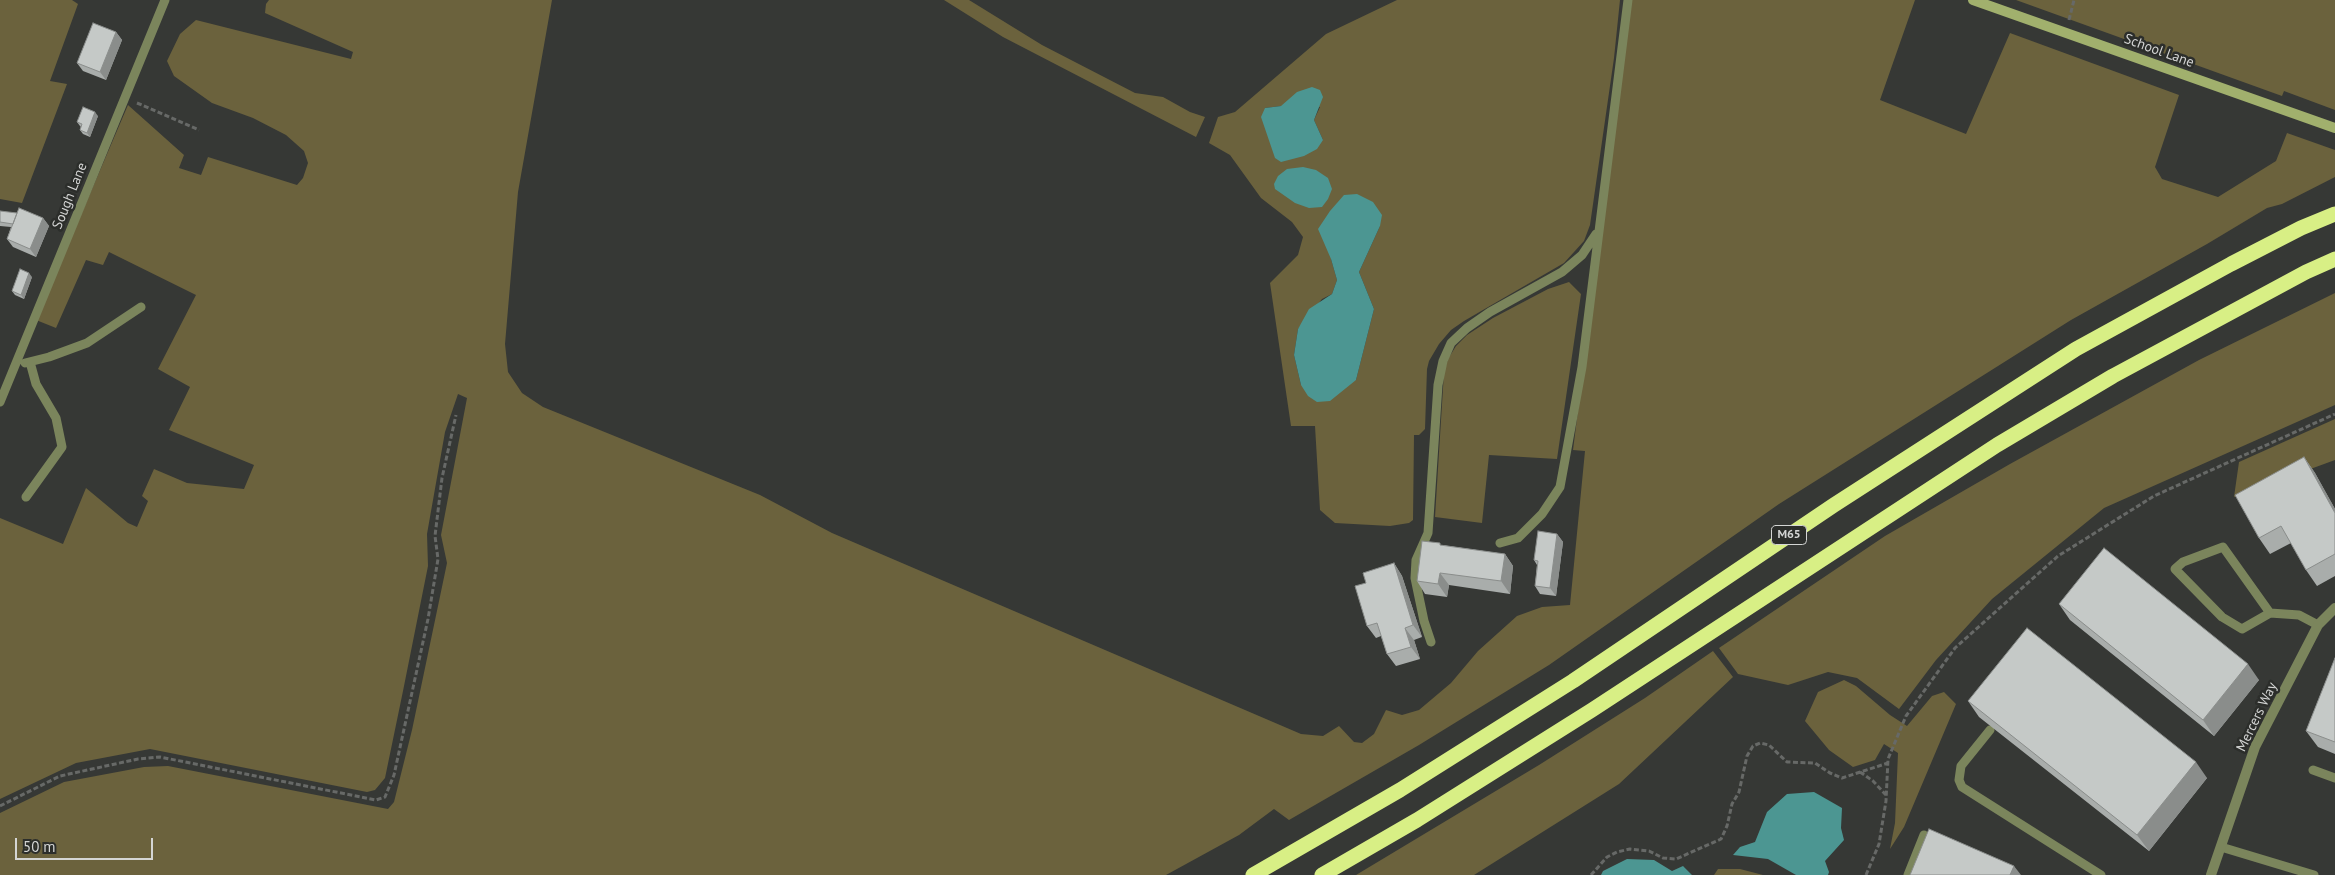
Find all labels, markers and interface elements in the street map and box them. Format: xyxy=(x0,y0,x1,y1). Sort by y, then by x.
street label: School Lane xyxy=(2122,31,2196,71)
street label: Sough Lane xyxy=(49,160,91,232)
road number: M65 xyxy=(1772,526,1806,544)
street label: Mercers Way xyxy=(2233,680,2281,754)
scale bar xyxy=(18,828,155,860)
text: 50 m xyxy=(23,837,56,856)

